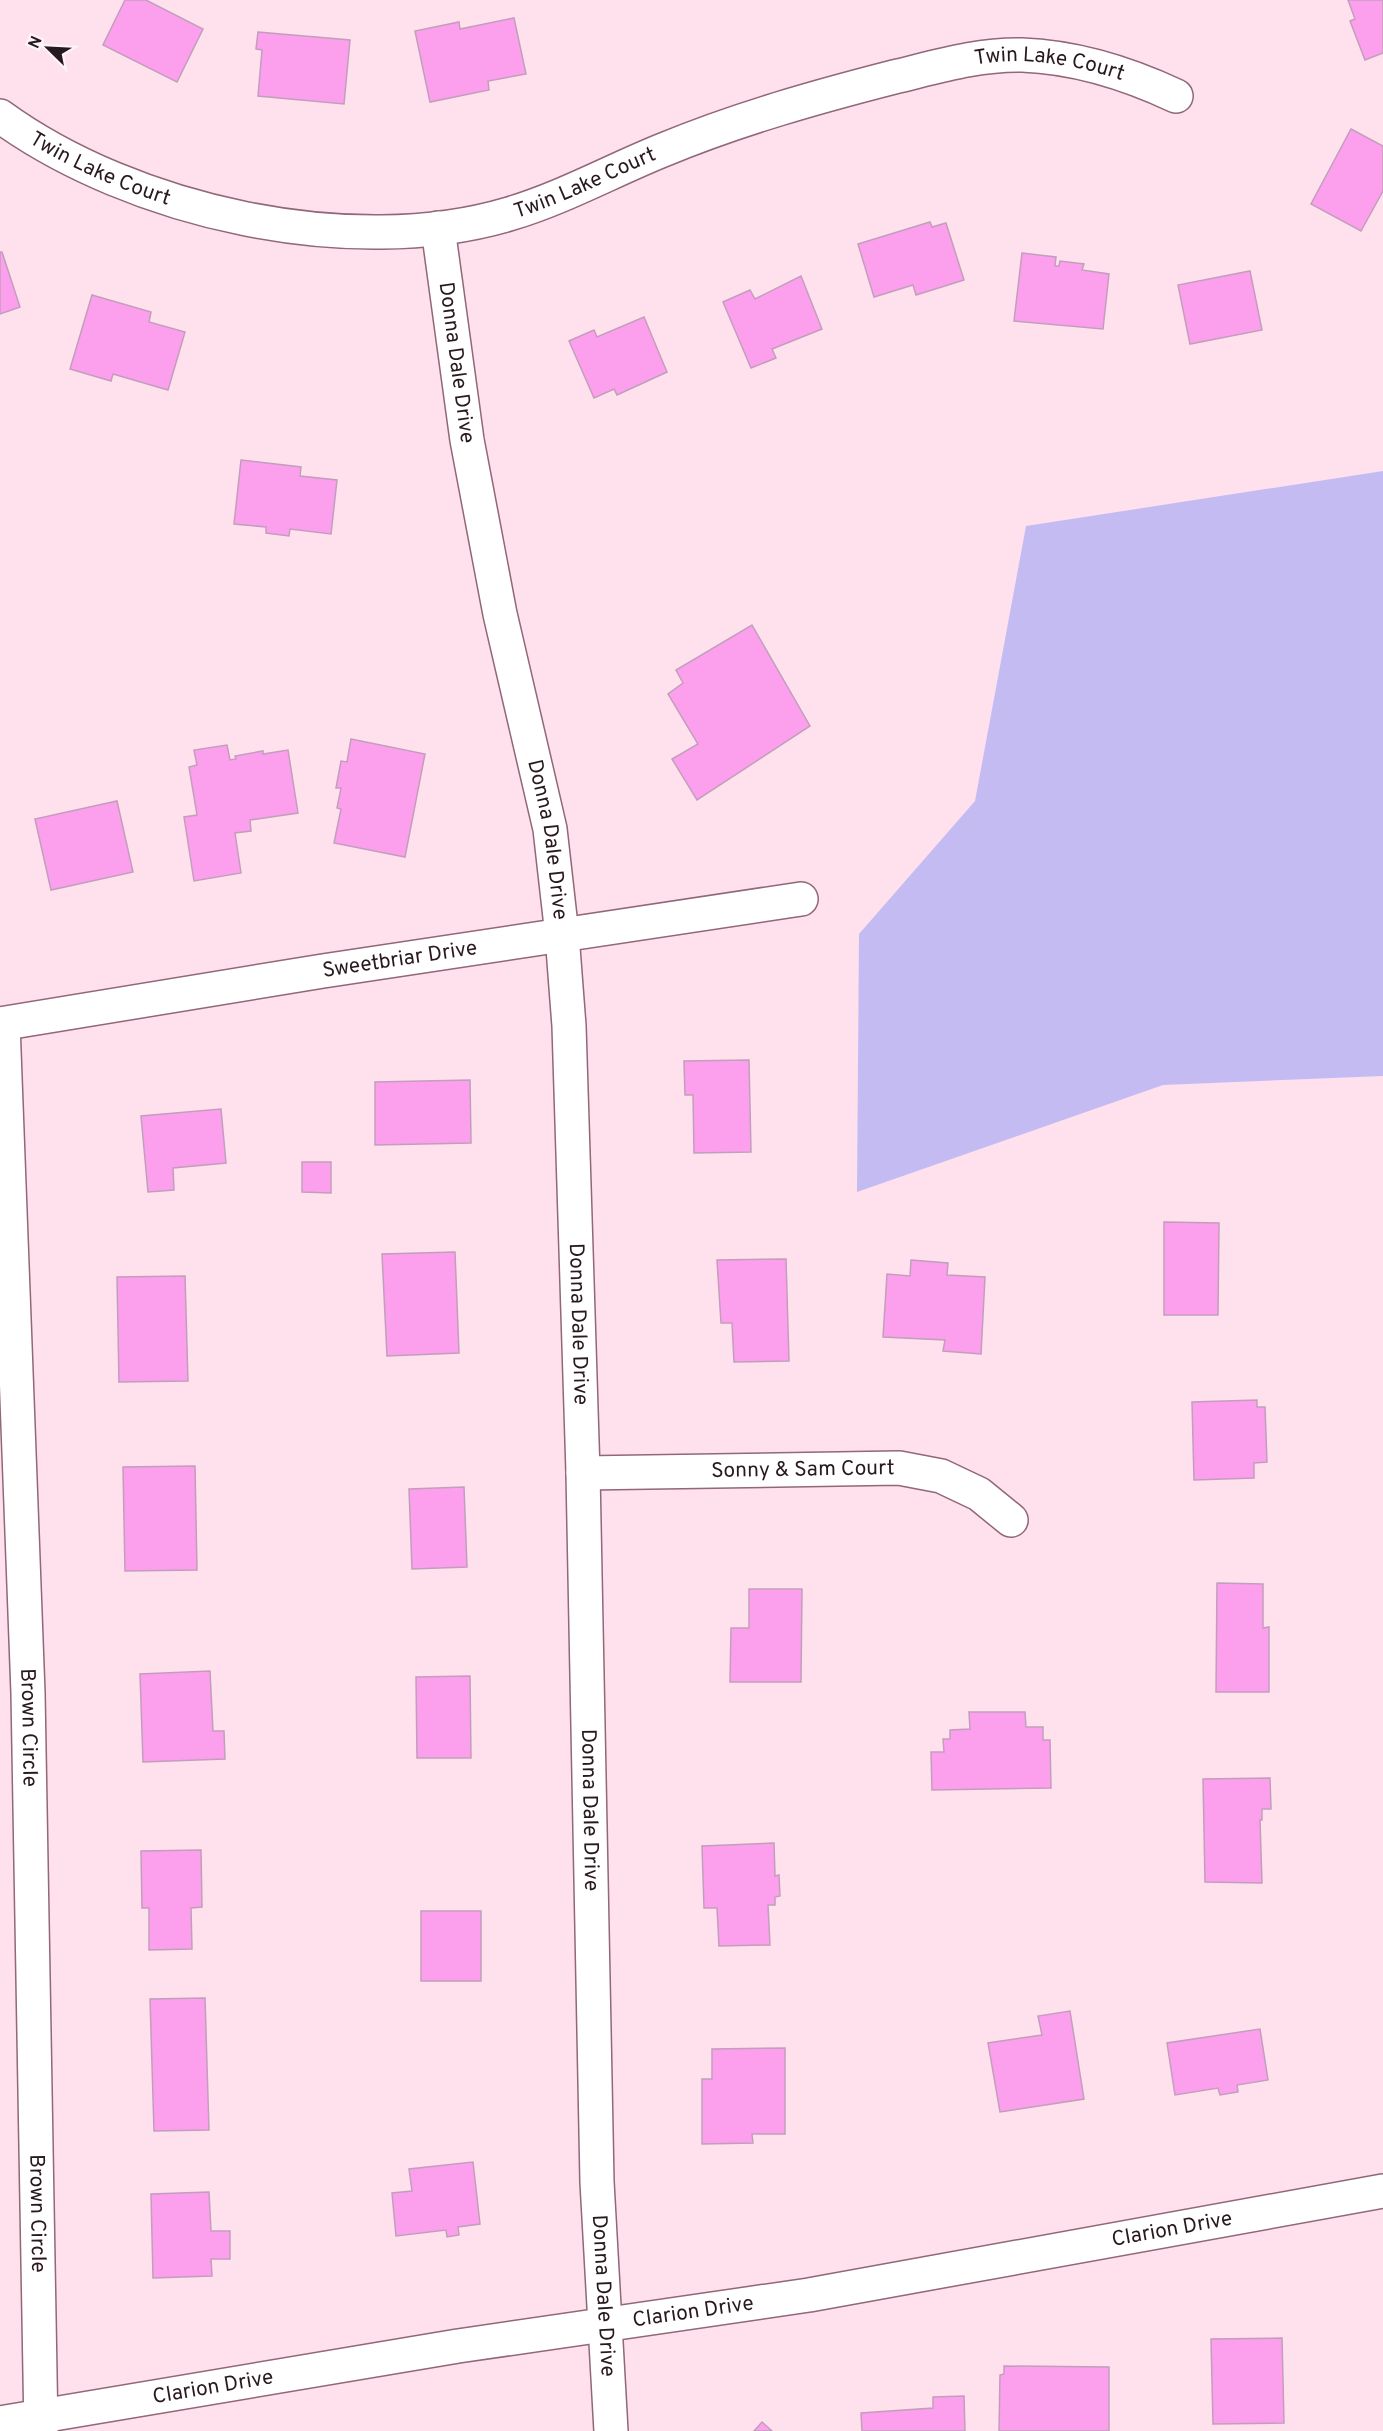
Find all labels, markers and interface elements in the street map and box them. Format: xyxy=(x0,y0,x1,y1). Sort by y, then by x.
north arrow xyxy=(18,18,78,78)
text: N xyxy=(25,33,48,52)
street label: Twin Lake Court xyxy=(973,41,1128,88)
street label: Twin Lake Court xyxy=(25,125,174,212)
street label: Twin Lake Court xyxy=(510,141,660,225)
street label: Donna Dale Drive xyxy=(432,280,481,445)
street label: Donna Dale Drive xyxy=(521,757,574,921)
street label: Sweetbriar Drive xyxy=(321,934,479,984)
street label: Donna Dale Drive xyxy=(562,1243,594,1406)
street label: Sonny & Sam Court xyxy=(711,1455,895,1484)
street label: Brown Circle xyxy=(14,1668,43,1787)
street label: Donna Dale Drive xyxy=(575,1729,605,1891)
street label: Brown Circle xyxy=(23,2154,52,2273)
street label: Clarion Drive xyxy=(1110,2205,1234,2253)
street label: Donna Dale Drive xyxy=(585,2214,621,2378)
street label: Clarion Drive xyxy=(631,2290,755,2334)
street label: Clarion Drive xyxy=(151,2364,275,2411)

